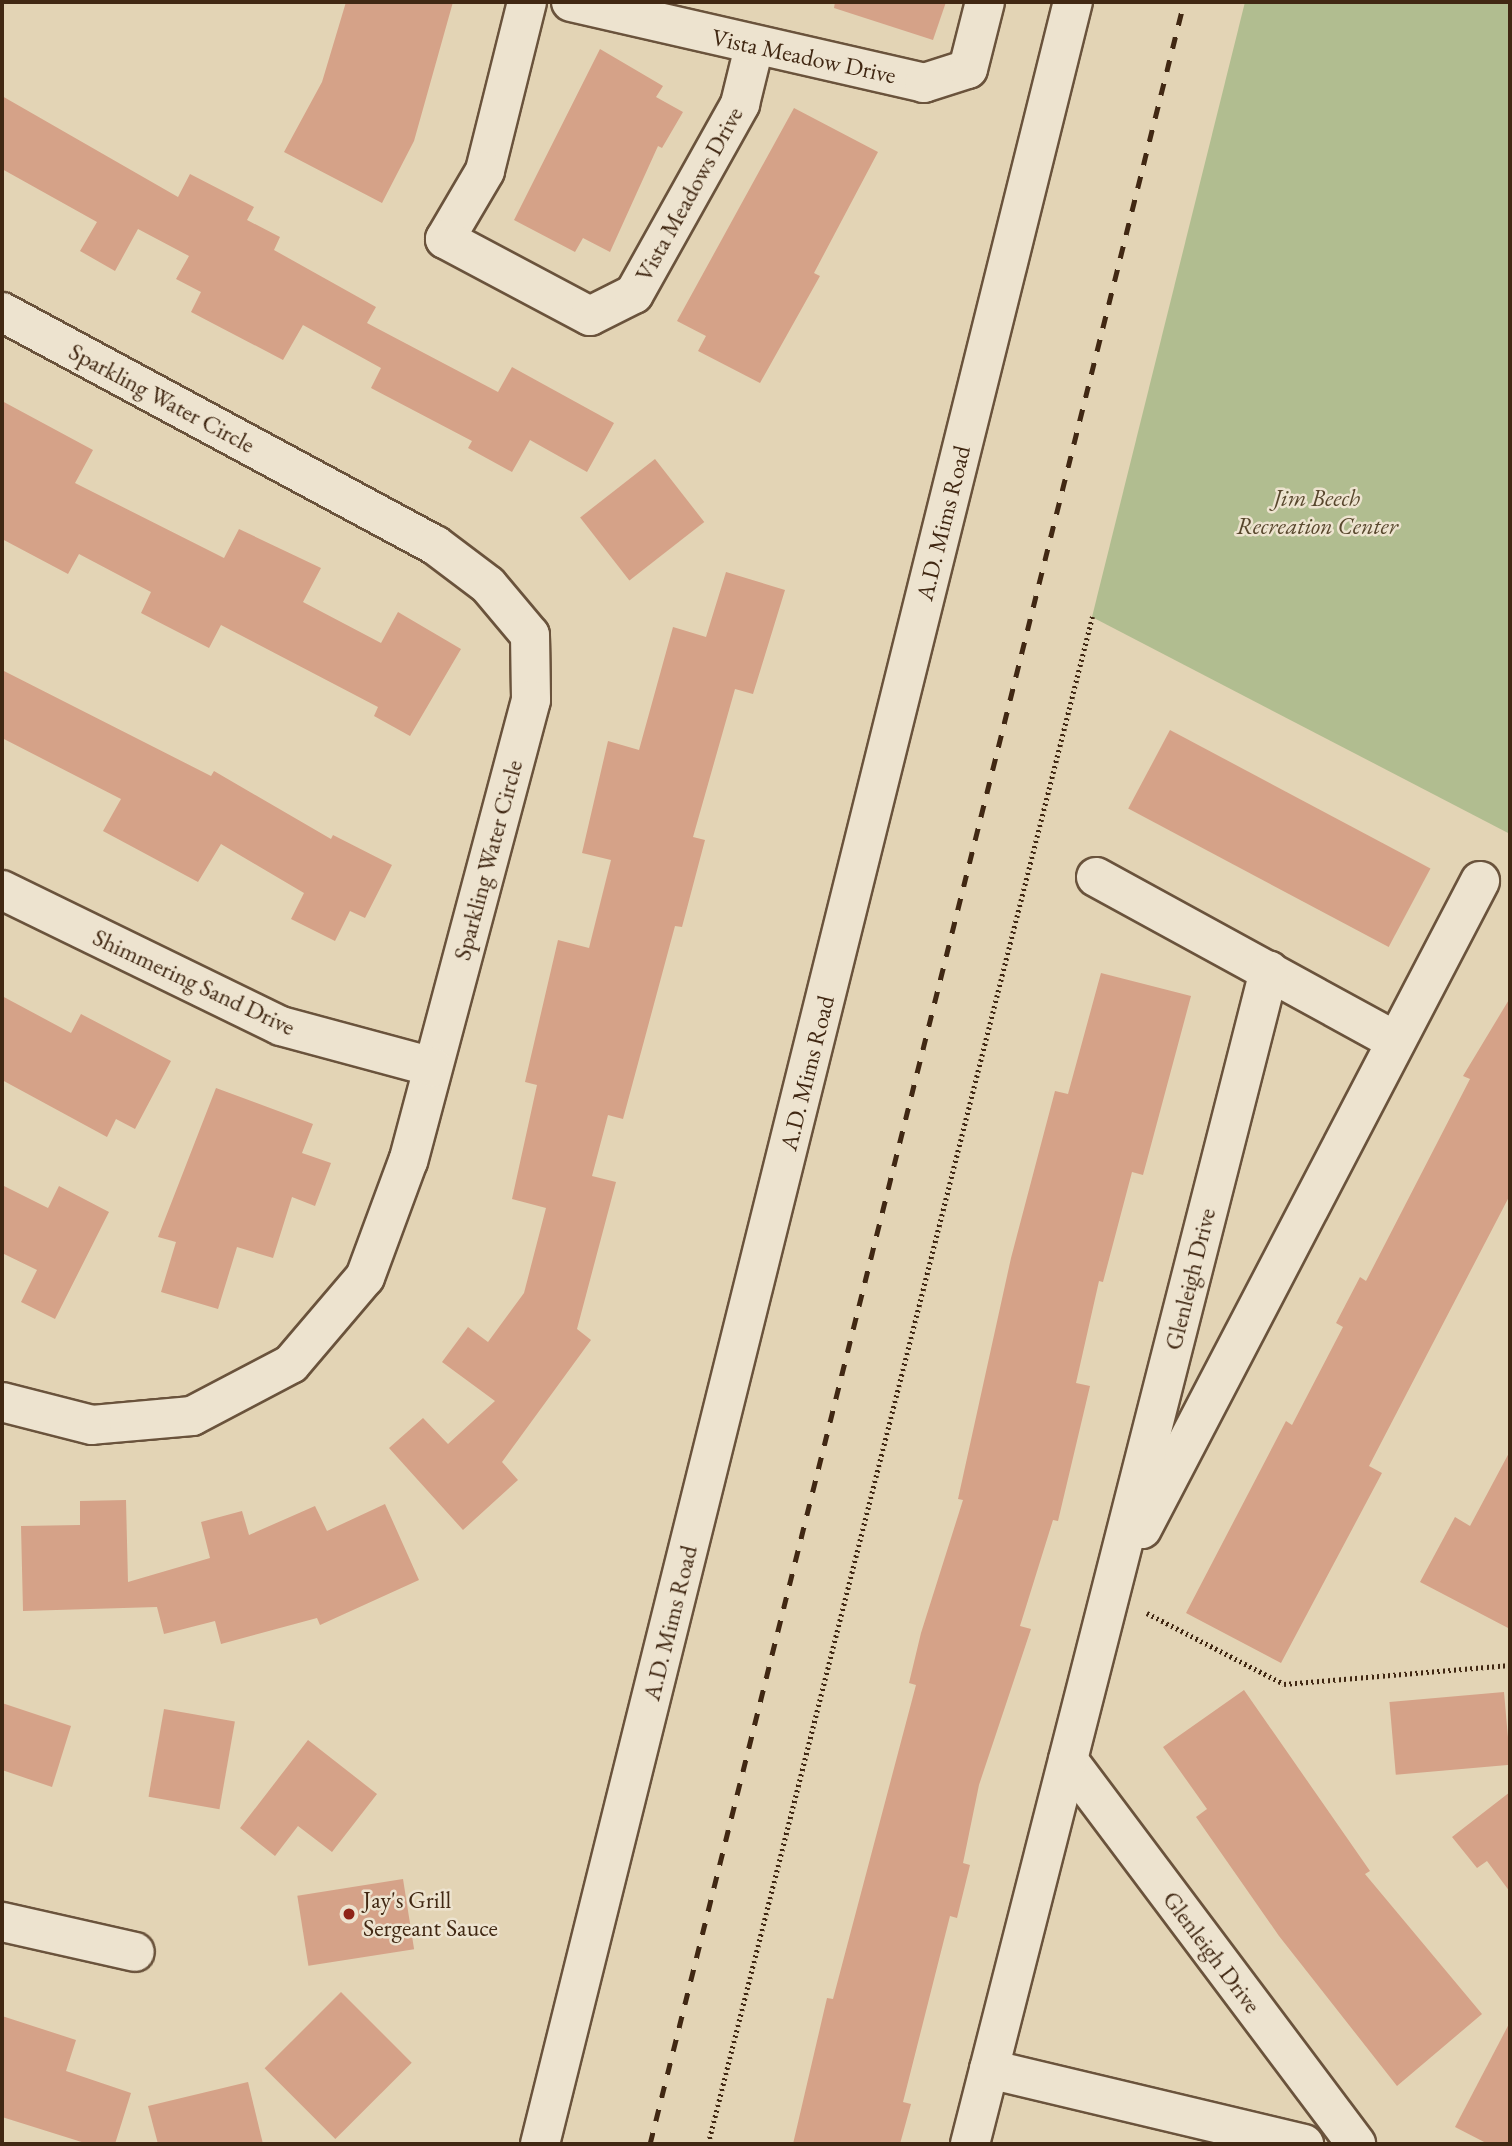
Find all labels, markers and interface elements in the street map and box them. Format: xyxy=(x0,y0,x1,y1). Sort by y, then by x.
street label: Vista Meadow Drive xyxy=(709,22,899,90)
street label: Vista Meadows Drive xyxy=(629,102,749,286)
street label: Sparkling Water Circle xyxy=(64,337,260,459)
street label: A.D. Mims Road xyxy=(910,442,976,604)
park label: Jim Beech Recreation Center xyxy=(1236,484,1398,540)
street label: Sparkling Water Circle xyxy=(447,757,529,963)
street label: Shimmering Sand Drive xyxy=(88,923,300,1041)
street label: A.D. Mims Road xyxy=(774,992,840,1154)
street label: Glenleigh Drive xyxy=(1158,1205,1222,1353)
street label: A.D. Mims Road xyxy=(637,1542,703,1704)
street label: Glenleigh Drive xyxy=(1157,1885,1267,2019)
place label: Jay's Grill Sergeant Sauce xyxy=(363,1886,498,1942)
marker: Jay's Grill Sergeant Sauce xyxy=(341,1906,357,1922)

